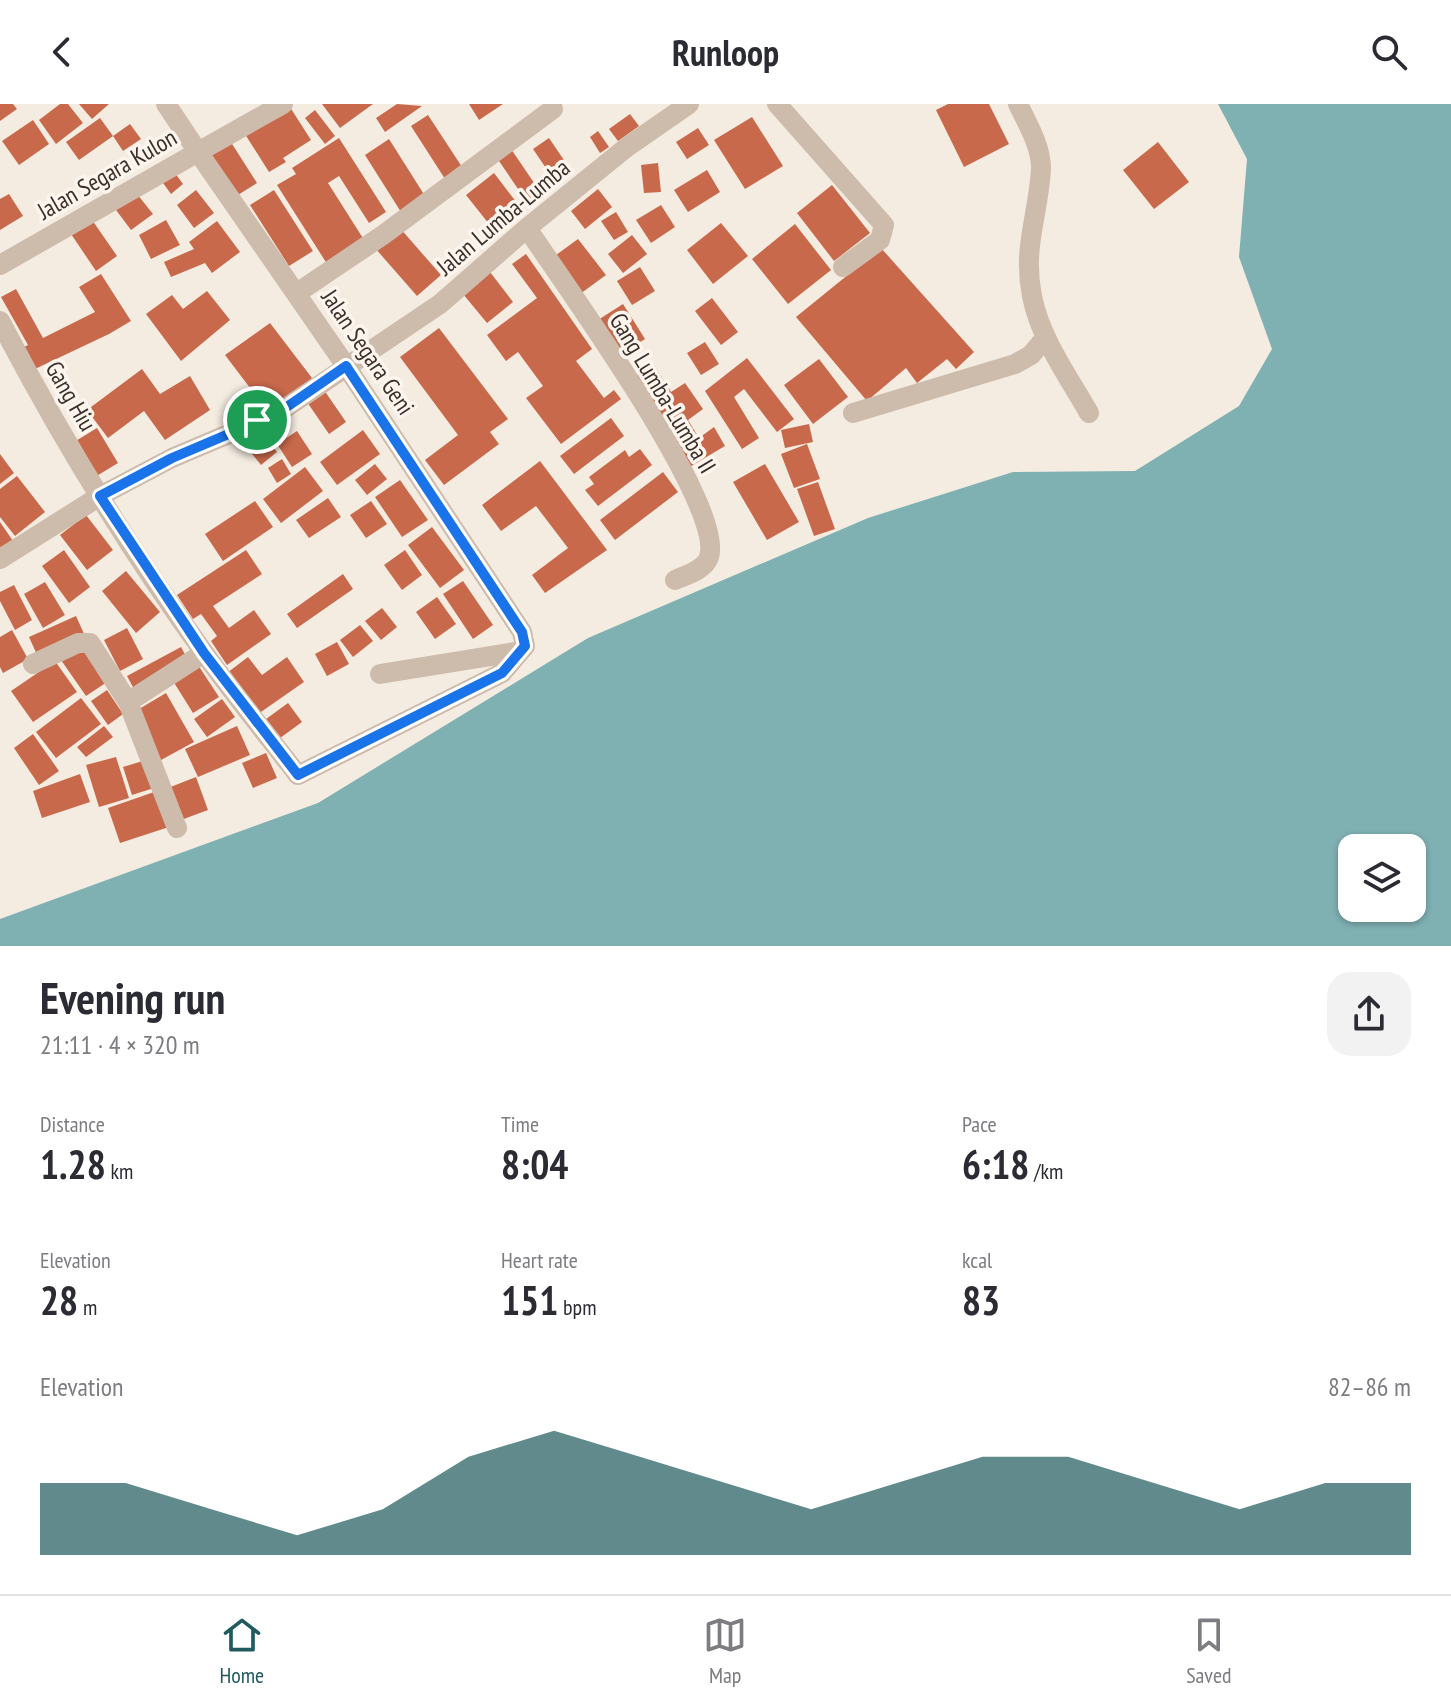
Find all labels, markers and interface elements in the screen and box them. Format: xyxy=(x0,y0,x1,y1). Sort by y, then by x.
text: Runloop xyxy=(672,29,779,76)
icon: back xyxy=(40,30,84,74)
icon: search xyxy=(1367,30,1411,74)
street label: Jalan Segara Kulon xyxy=(31,122,182,227)
street label: Jalan Lumba-Lumba xyxy=(429,152,576,282)
street label: Jalan Segara Geni xyxy=(314,282,421,421)
street label: Gang Lumba-Lumba II xyxy=(603,307,723,479)
street label: Gang Hiu xyxy=(39,355,103,437)
pin xyxy=(223,386,291,454)
icon: arrive xyxy=(235,398,279,442)
map controls xyxy=(1338,834,1426,922)
button: layers xyxy=(1338,834,1426,922)
text: Evening run xyxy=(40,969,225,1026)
button: share xyxy=(1327,972,1411,1056)
text: 21:11 · 4 × 320 m xyxy=(40,1028,200,1061)
text: Distance xyxy=(40,1110,105,1138)
text: Time xyxy=(501,1110,539,1138)
text: Pace xyxy=(962,1110,997,1138)
text: 1.28 xyxy=(40,1138,106,1190)
text: 8:04 xyxy=(501,1138,568,1190)
text: 6:18 xyxy=(962,1138,1029,1190)
text: km xyxy=(106,1157,133,1185)
text: /km xyxy=(1029,1157,1063,1185)
text: Elevation xyxy=(40,1246,111,1274)
text: Heart rate xyxy=(501,1246,578,1274)
text: kcal xyxy=(962,1246,992,1274)
text: 28 xyxy=(40,1274,78,1326)
text: 151 xyxy=(501,1274,558,1326)
text: 83 xyxy=(962,1274,1000,1326)
text: m xyxy=(78,1293,97,1321)
text: bpm xyxy=(558,1293,596,1321)
text: Elevation xyxy=(40,1370,123,1403)
text: 82–86 m xyxy=(1328,1370,1411,1403)
tab: Home xyxy=(219,1613,264,1689)
tab: Map xyxy=(703,1613,747,1689)
tab: Saved xyxy=(1186,1613,1232,1689)

